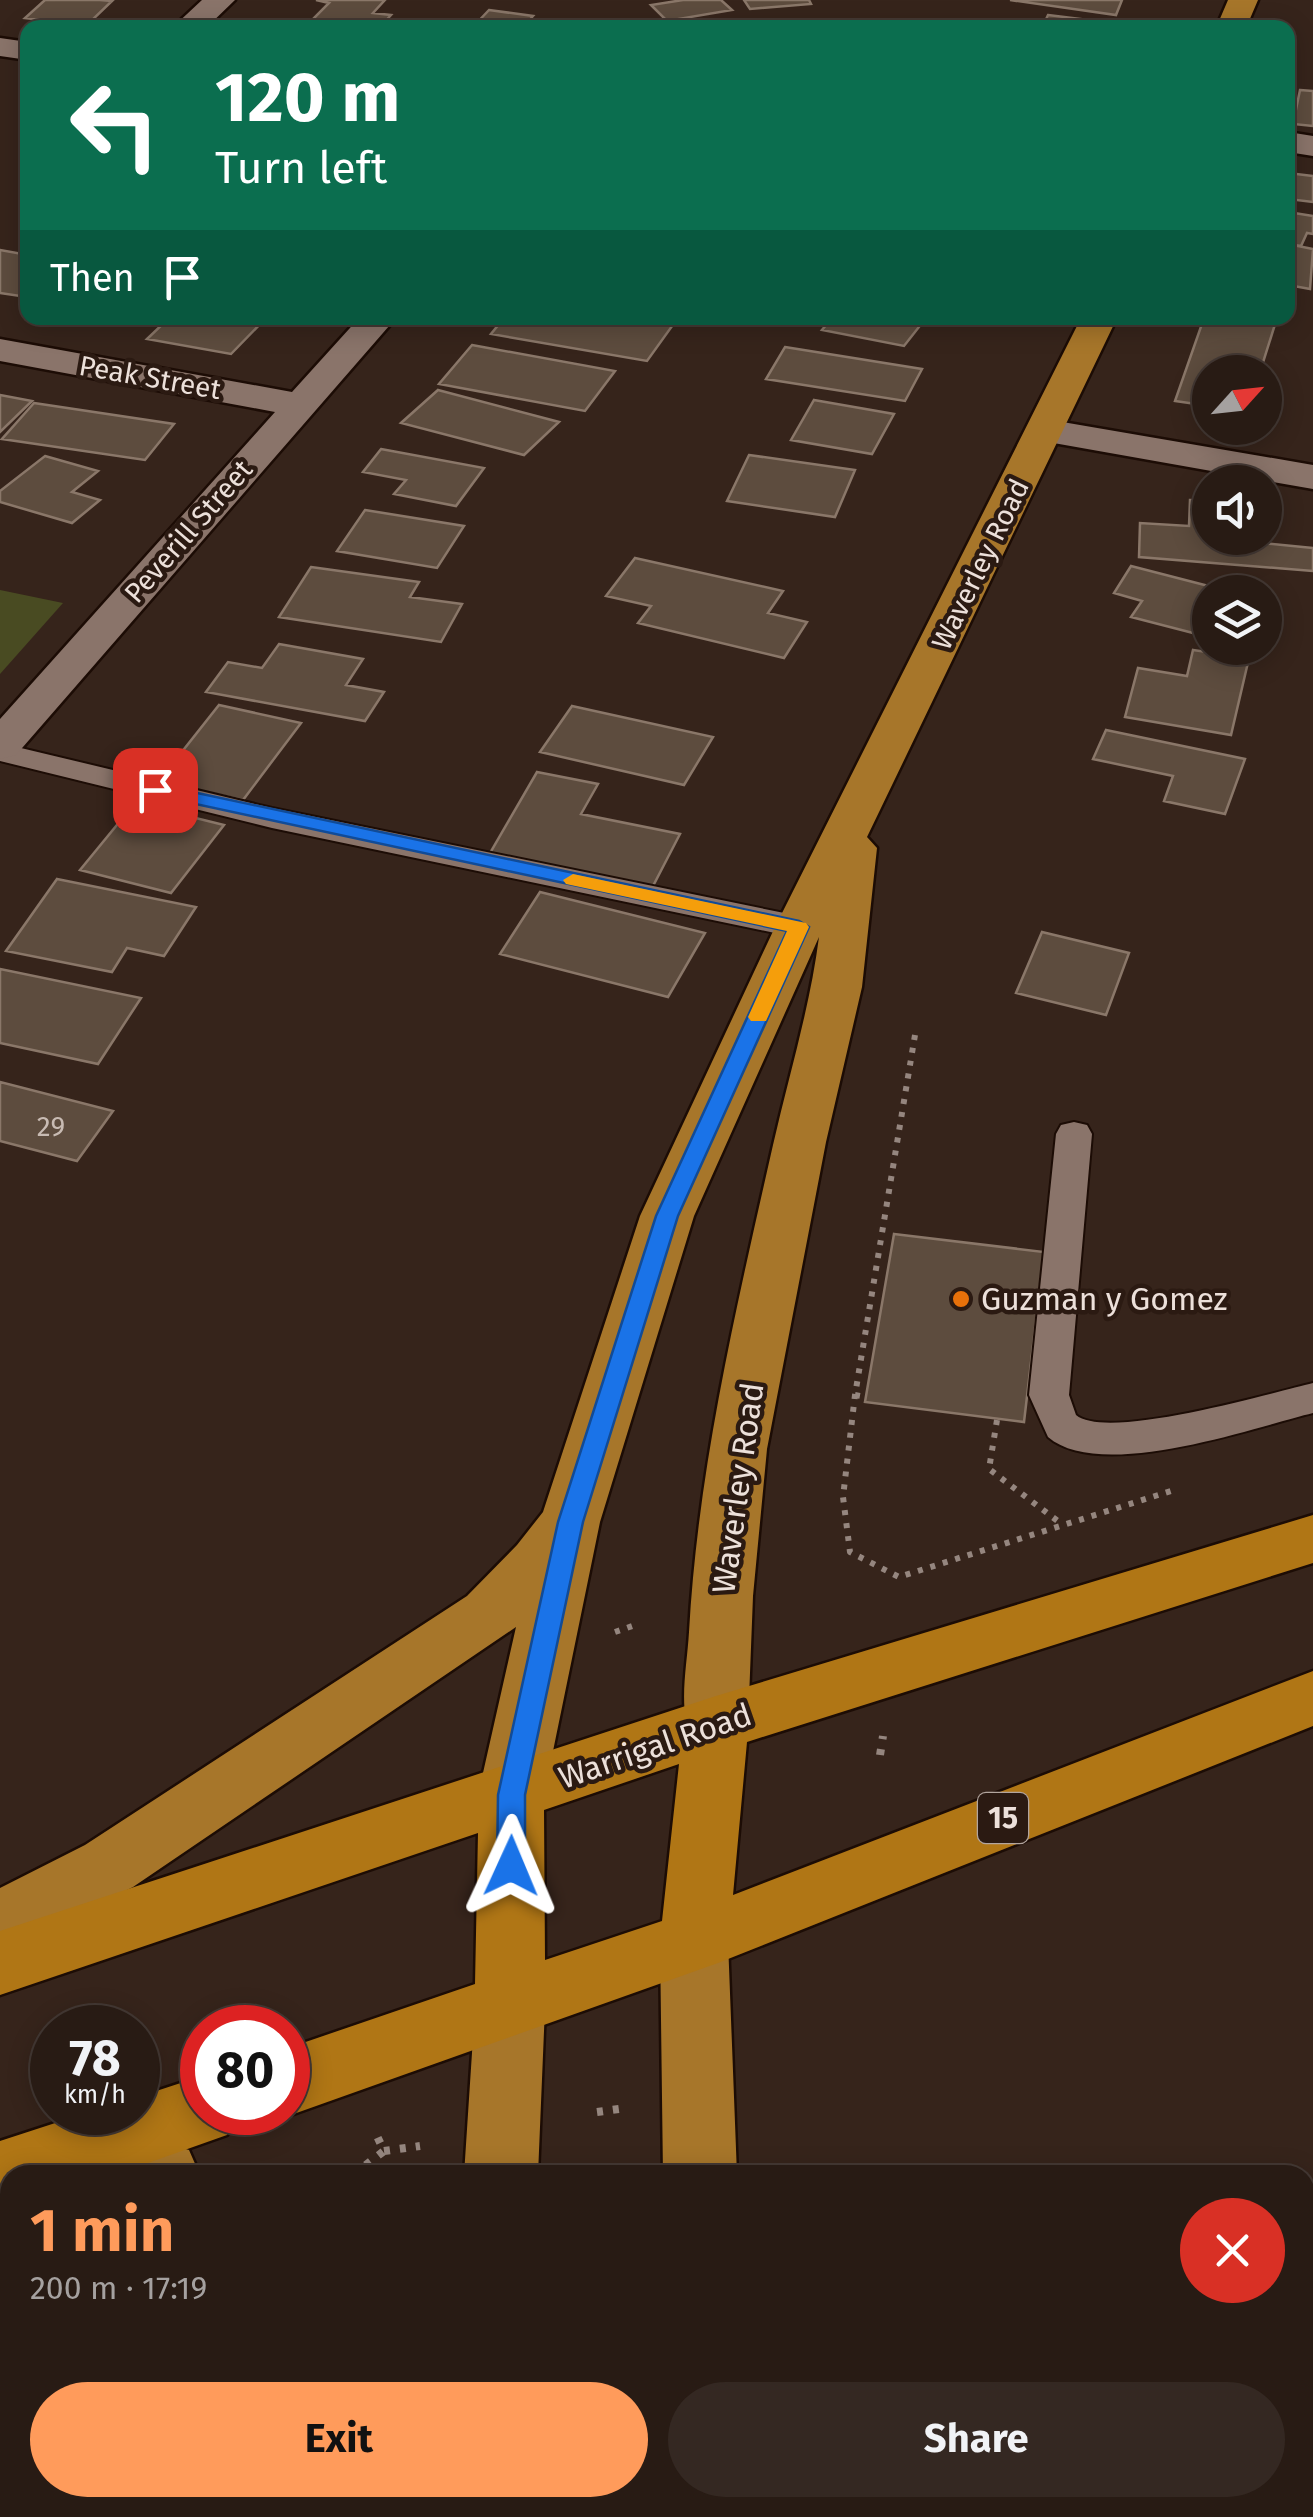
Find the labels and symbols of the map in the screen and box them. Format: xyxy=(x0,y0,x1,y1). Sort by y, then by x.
street label: Peak Street xyxy=(76,349,224,406)
north arrow xyxy=(1192,355,1282,445)
street label: Peverill Street xyxy=(118,453,260,609)
street label: Waverley Road xyxy=(925,473,1036,655)
pin xyxy=(113,748,198,833)
house number: 29 xyxy=(37,1110,65,1143)
place label: Guzman y Gomez xyxy=(981,1280,1228,1318)
marker: Guzman y Gomez xyxy=(950,1288,972,1310)
street label: Waverley Road xyxy=(704,1380,772,1596)
street label: Warrigal Road xyxy=(554,1695,756,1797)
road number: 15 xyxy=(978,1793,1028,1843)
position arrow xyxy=(459,1814,563,1918)
speed limit sign: 80 xyxy=(180,2005,310,2135)

